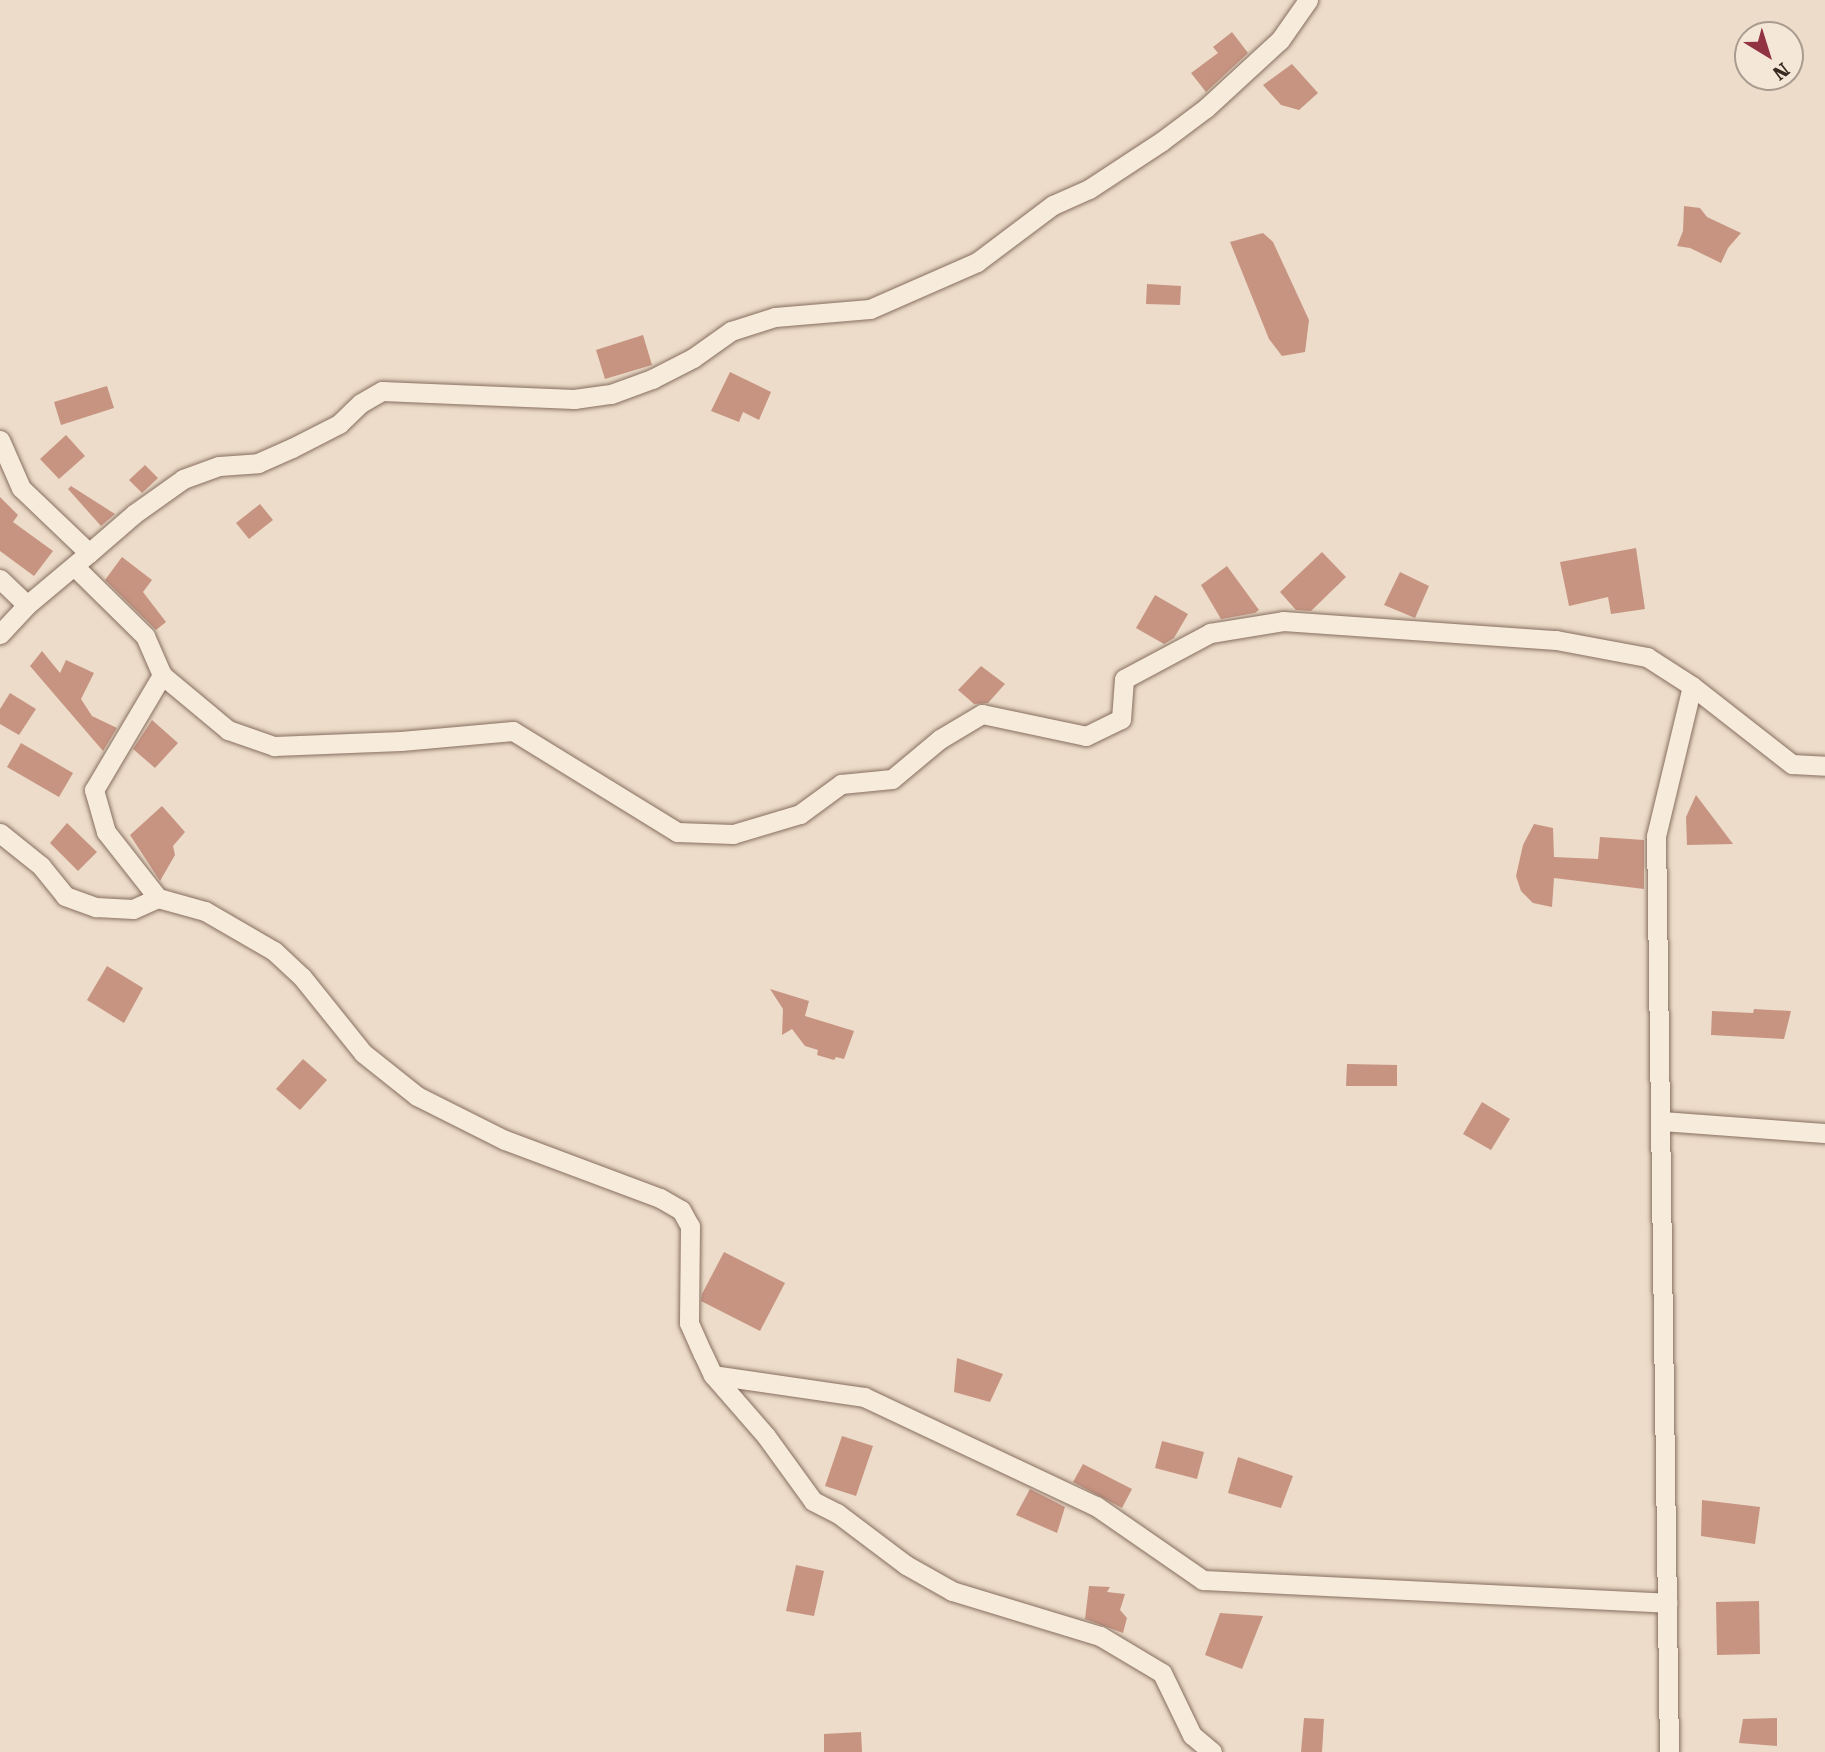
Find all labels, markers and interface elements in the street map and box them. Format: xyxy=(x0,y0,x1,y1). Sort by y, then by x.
north arrow xyxy=(1734,21,1804,91)
text: N xyxy=(1768,58,1794,85)

